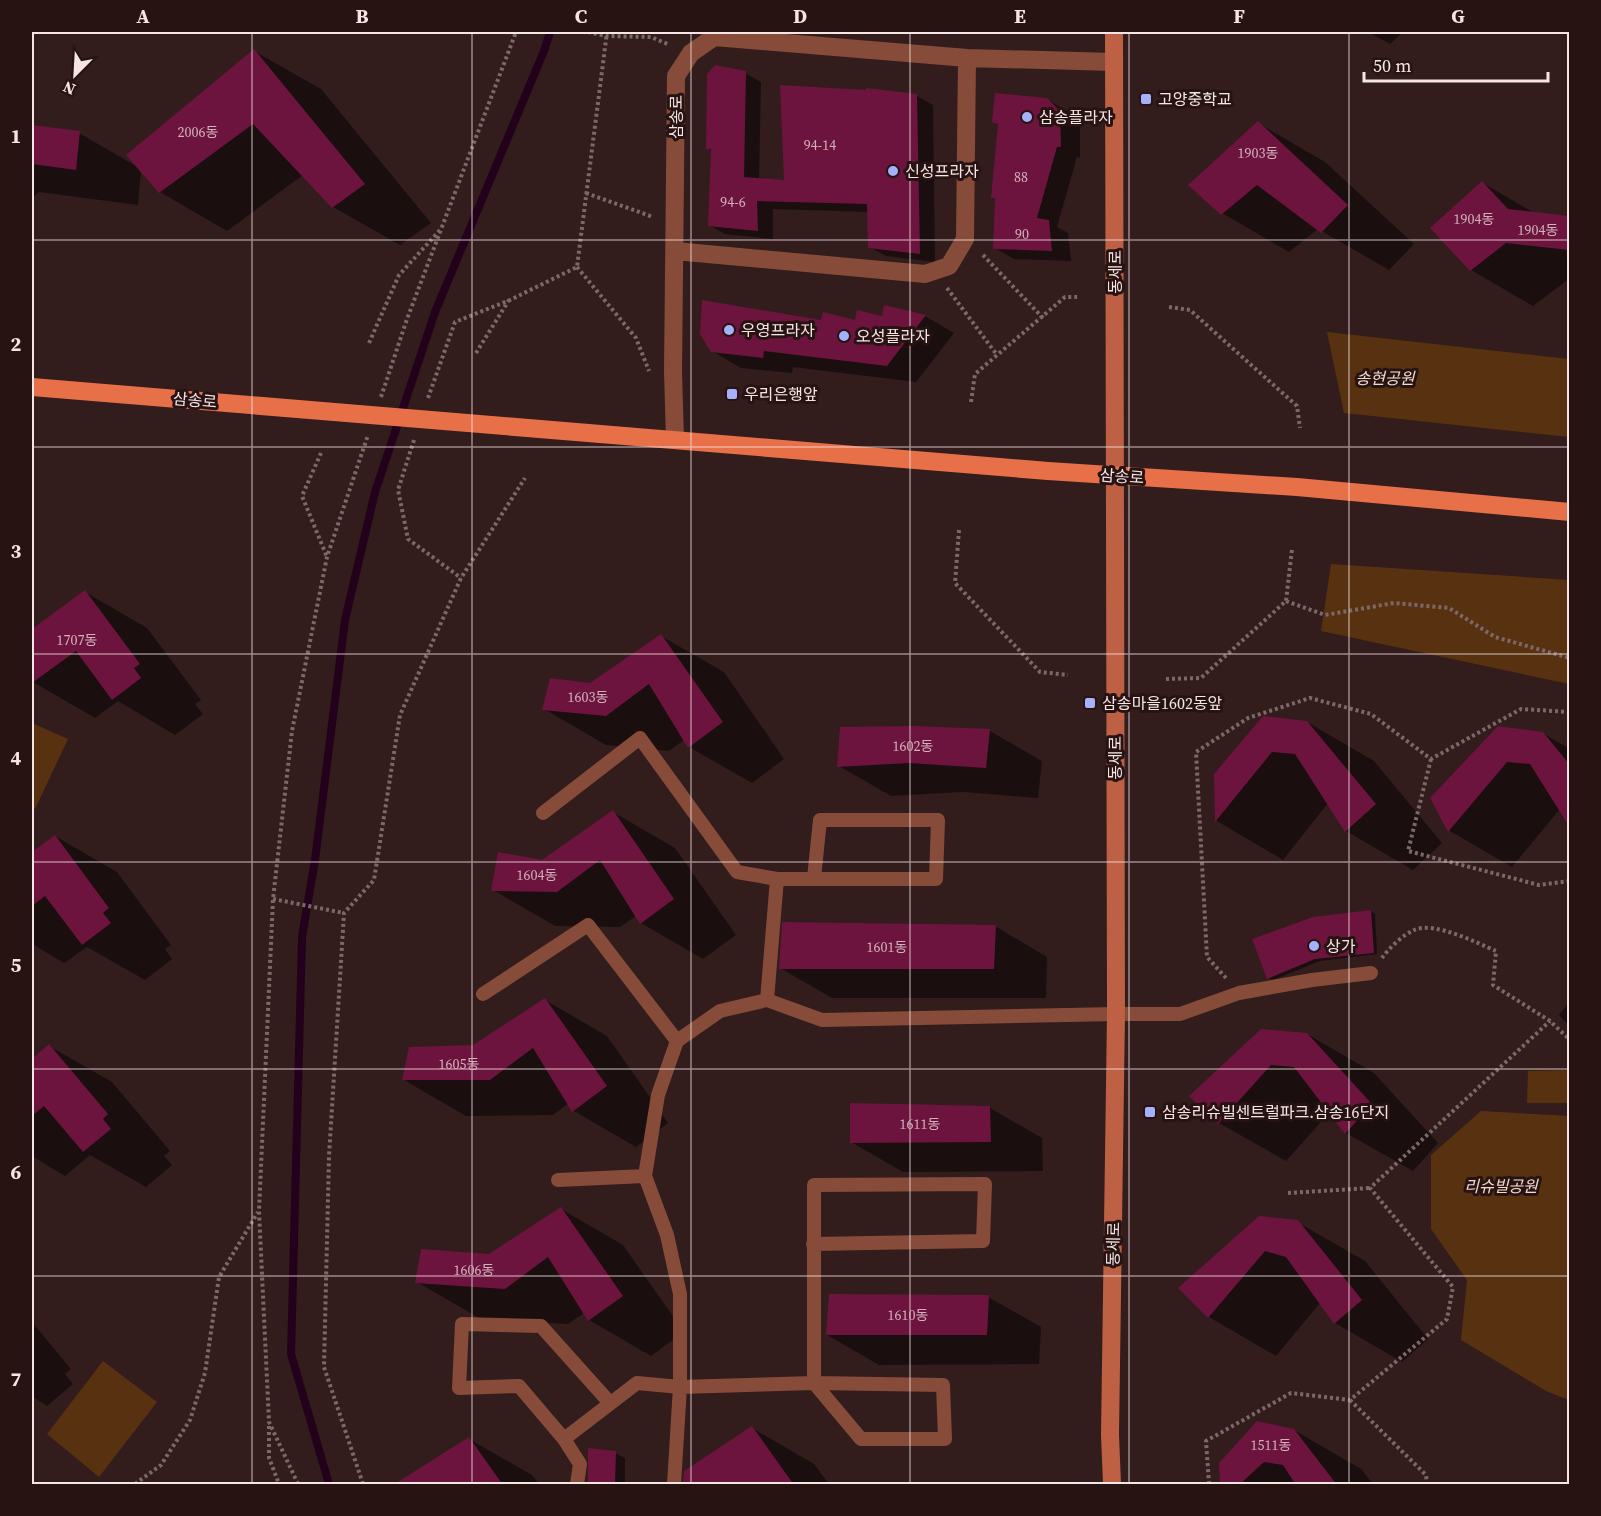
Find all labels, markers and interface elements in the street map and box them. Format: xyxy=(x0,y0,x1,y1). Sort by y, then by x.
text: A xyxy=(136,2,150,30)
text: B xyxy=(355,2,369,30)
text: C xyxy=(575,2,587,30)
text: D xyxy=(793,2,807,30)
text: E xyxy=(1014,2,1026,30)
text: F xyxy=(1233,2,1245,30)
text: G xyxy=(1451,2,1465,30)
north arrow xyxy=(45,45,105,105)
scale bar xyxy=(1364,45,1548,83)
text: 50 m xyxy=(1373,53,1411,78)
text: N xyxy=(59,76,79,101)
place label: 고양중학교 xyxy=(1158,88,1232,110)
marker: 고양중학교 xyxy=(1139,92,1153,106)
street label: 삼송로 xyxy=(665,95,687,139)
place label: 삼송플라자 xyxy=(1039,106,1113,128)
marker: 삼송플라자 xyxy=(1020,110,1034,124)
text: 1 xyxy=(11,122,21,150)
house number: 2006동 xyxy=(178,122,219,142)
house number: 94-14 xyxy=(804,135,836,155)
house number: 1903동 xyxy=(1238,143,1279,163)
place label: 신성프라자 xyxy=(905,160,979,182)
marker: 신성프라자 xyxy=(886,164,900,178)
house number: 88 xyxy=(1014,167,1028,187)
house number: 94-6 xyxy=(720,192,746,212)
house number: 1904동 xyxy=(1454,209,1495,229)
house number: 1904동 xyxy=(1518,220,1559,240)
house number: 90 xyxy=(1015,224,1029,244)
street label: 동세로 xyxy=(1104,250,1126,294)
place label: 우영프라자 xyxy=(741,319,815,341)
marker: 우영프라자 xyxy=(722,323,736,337)
place label: 오성플라자 xyxy=(856,325,930,347)
marker: 오성플라자 xyxy=(837,329,851,343)
text: 2 xyxy=(11,330,22,358)
park label: 송현공원 xyxy=(1356,367,1416,389)
place label: 우리은행앞 xyxy=(744,383,818,405)
street label: 삼송로 xyxy=(172,387,218,413)
marker: 우리은행앞 xyxy=(725,387,739,401)
street label: 삼송로 xyxy=(1099,463,1145,489)
text: 3 xyxy=(11,537,22,565)
house number: 1707동 xyxy=(57,630,98,650)
house number: 1603동 xyxy=(568,687,609,707)
place label: 삼송마을1602동앞 xyxy=(1102,692,1223,714)
marker: 삼송마을1602동앞 xyxy=(1083,696,1097,710)
house number: 1602동 xyxy=(893,736,934,756)
street label: 동세로 xyxy=(1104,736,1126,780)
text: 4 xyxy=(11,744,22,772)
house number: 1604동 xyxy=(517,865,558,885)
place label: 상가 xyxy=(1326,935,1356,957)
house number: 1601동 xyxy=(867,937,908,957)
marker: 상가 xyxy=(1307,939,1321,953)
text: 5 xyxy=(11,951,22,979)
house number: 1605동 xyxy=(439,1054,480,1074)
place label: 삼송리슈빌센트럴파크.삼송16단지 xyxy=(1162,1101,1389,1123)
marker: 삼송리슈빌센트럴파크.삼송16단지 xyxy=(1143,1105,1157,1119)
house number: 1611동 xyxy=(900,1114,941,1134)
text: 6 xyxy=(11,1158,22,1186)
park label: 리슈빌공원 xyxy=(1464,1175,1539,1197)
street label: 동세로 xyxy=(1102,1221,1124,1266)
house number: 1606동 xyxy=(454,1260,495,1280)
house number: 1610동 xyxy=(888,1305,929,1325)
text: 7 xyxy=(11,1365,22,1393)
house number: 1511동 xyxy=(1251,1435,1292,1455)

